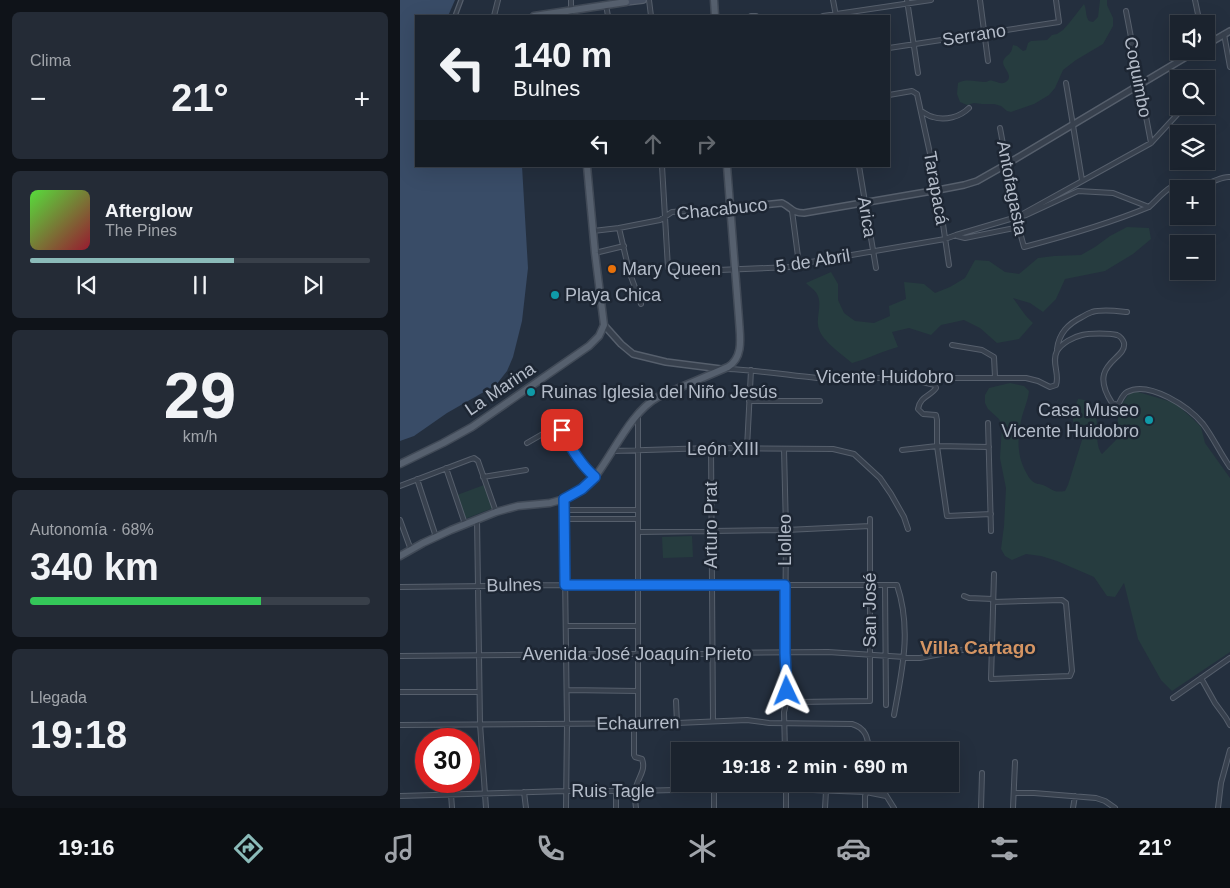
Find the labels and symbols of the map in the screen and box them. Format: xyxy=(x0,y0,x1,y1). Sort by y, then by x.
street label: Serrano xyxy=(941,20,1007,50)
street label: Coquimbo xyxy=(1120,35,1156,119)
street label: Antofagasta xyxy=(993,139,1031,238)
street label: Tarapacá xyxy=(920,150,952,227)
street label: Chacabuco xyxy=(676,194,768,224)
street label: Arica xyxy=(854,195,880,240)
street label: 5 de Abril xyxy=(774,245,852,277)
place label: Mary Queen xyxy=(622,259,721,279)
marker: Mary Queen xyxy=(606,263,618,275)
place label: Playa Chica xyxy=(565,285,662,305)
marker: Playa Chica xyxy=(549,289,561,301)
street label: La Marina xyxy=(461,358,540,420)
street label: Vicente Huidobro xyxy=(816,367,954,387)
place label: Ruinas Iglesia del Niño Jesús xyxy=(541,382,777,402)
marker: Ruinas Iglesia del Niño Jesús xyxy=(525,386,537,398)
place label: Casa Museo Vicente Huidobro xyxy=(1001,400,1139,441)
pin xyxy=(541,409,583,451)
marker: Casa Museo Vicente Huidobro xyxy=(1143,414,1155,426)
street label: León XIII xyxy=(687,439,759,459)
street label: Arturo Prat xyxy=(701,481,721,569)
street label: Llolleo xyxy=(775,514,795,566)
street label: San José xyxy=(860,572,880,648)
street label: Bulnes xyxy=(486,575,542,595)
district label: Villa Cartago xyxy=(920,637,1036,658)
street label: Avenida José Joaquín Prieto xyxy=(523,644,751,664)
position arrow xyxy=(760,664,812,716)
street label: Echaurren xyxy=(596,712,680,734)
speed limit sign: 30 xyxy=(415,728,480,793)
street label: Ruis Tagle xyxy=(571,781,655,801)

